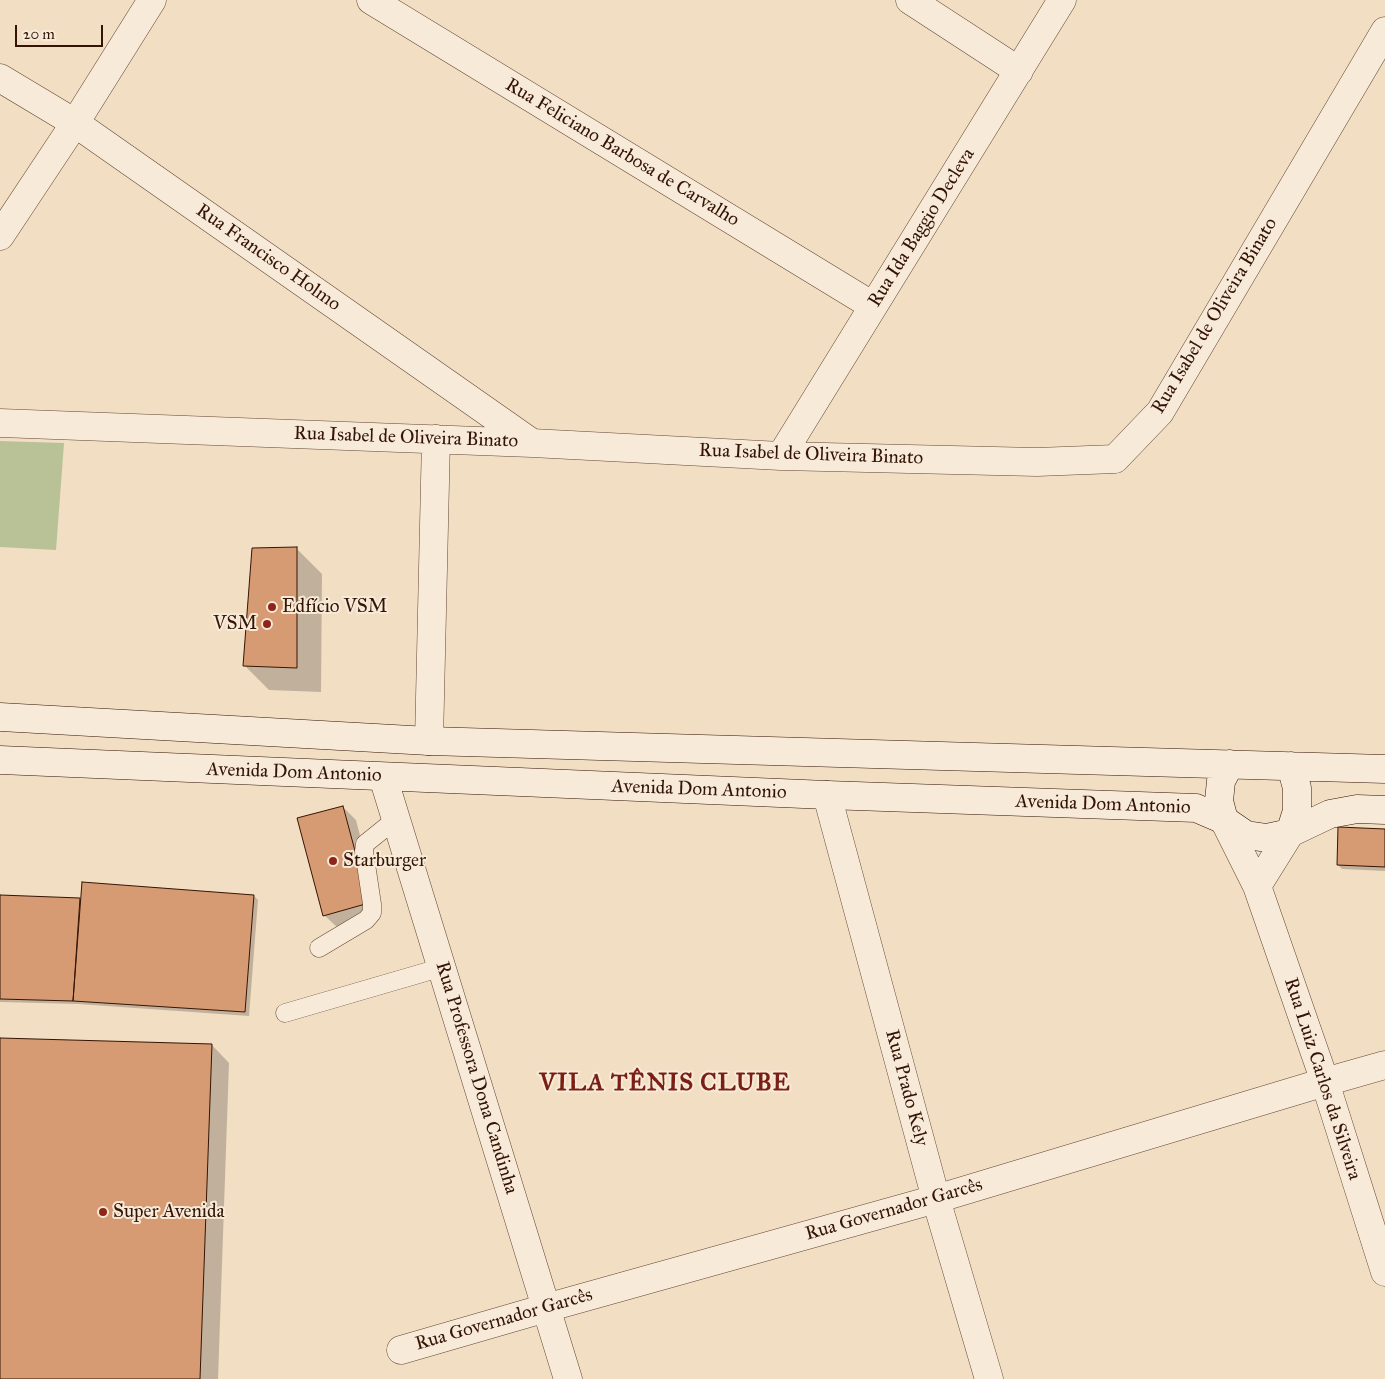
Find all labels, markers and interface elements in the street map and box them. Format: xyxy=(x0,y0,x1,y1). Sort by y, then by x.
scale bar xyxy=(18,15,105,47)
text: 20 m xyxy=(23,25,55,43)
street label: Rua Feliciano Barbosa de Carvalho xyxy=(501,74,743,232)
street label: Rua Ida Baggio Decleva xyxy=(864,144,980,312)
street label: Rua Francisco Holmo xyxy=(191,199,345,317)
street label: Rua Isabel de Oliveira Binato xyxy=(1147,214,1283,418)
street label: Rua Isabel de Oliveira Binato xyxy=(293,423,519,453)
street label: Rua Isabel de Oliveira Binato xyxy=(698,440,924,470)
place label: Edfício VSM xyxy=(282,596,387,618)
marker: Edfício VSM xyxy=(266,601,278,613)
place label: VSM xyxy=(213,613,257,635)
marker: VSM xyxy=(261,618,273,630)
street label: Avenida Dom Antonio xyxy=(206,759,382,787)
street label: Avenida Dom Antonio xyxy=(611,776,787,804)
street label: Avenida Dom Antonio xyxy=(1015,791,1191,819)
place label: Starburger xyxy=(343,850,426,872)
marker: Starburger xyxy=(327,855,339,867)
street label: Rua Professora Dona Candinha xyxy=(430,959,522,1197)
street label: Rua Luiz Carlos da Silveira xyxy=(1278,975,1366,1183)
street label: Rua Prado Kely xyxy=(880,1027,932,1149)
district label: VILA TÊNIS CLUBE xyxy=(537,1070,793,1098)
street label: Rua Governador Garcês xyxy=(803,1174,985,1246)
place label: Super Avenida xyxy=(113,1201,225,1223)
marker: Super Avenida xyxy=(97,1206,109,1218)
street label: Rua Governador Garcês xyxy=(413,1284,595,1356)

